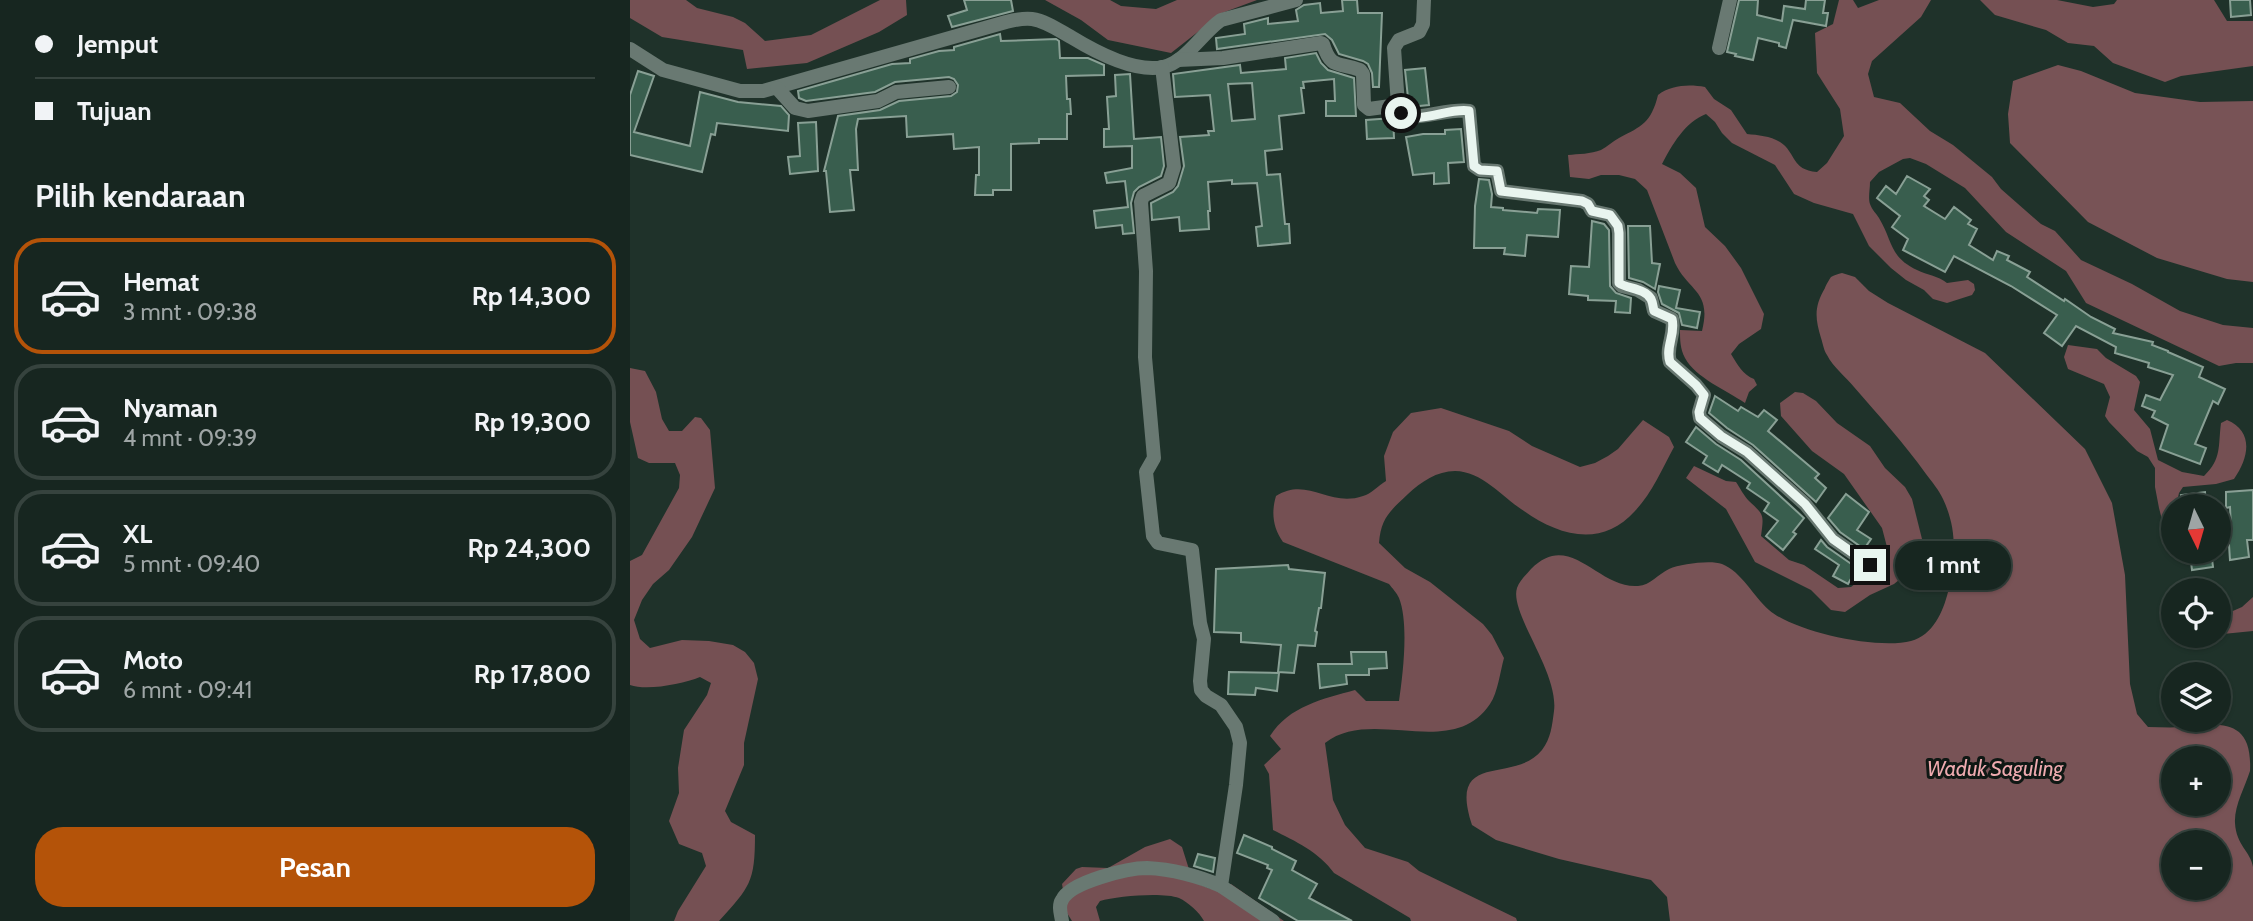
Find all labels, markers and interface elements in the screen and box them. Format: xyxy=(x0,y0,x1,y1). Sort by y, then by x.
text: Jemput xyxy=(77,28,158,60)
text: Tujuan xyxy=(77,95,152,127)
route start xyxy=(1385,97,1417,129)
text: Pilih kendaraan xyxy=(35,176,246,215)
icon: car xyxy=(39,265,102,328)
text: Hemat xyxy=(123,266,199,298)
text: Rp 14,300 xyxy=(472,280,591,312)
text: 3 mnt · 09:38 xyxy=(123,298,257,326)
icon: car xyxy=(39,391,102,454)
text: Nyaman xyxy=(123,392,218,424)
text: Rp 19,300 xyxy=(474,406,591,438)
text: 4 mnt · 09:39 xyxy=(123,424,257,452)
north arrow xyxy=(2161,494,2231,564)
map controls xyxy=(2161,494,2231,900)
icon: car xyxy=(39,517,102,580)
text: XL xyxy=(123,518,152,550)
text: Rp 24,300 xyxy=(468,532,591,564)
callout: 1 mnt xyxy=(1894,540,2010,590)
route end xyxy=(1854,549,1886,581)
text: 5 mnt · 09:40 xyxy=(123,550,260,578)
text: 1 mnt xyxy=(1926,551,1980,579)
button: locate xyxy=(2161,578,2231,648)
icon: car xyxy=(39,643,102,706)
text: Moto xyxy=(123,644,183,676)
text: Rp 17,800 xyxy=(474,658,591,690)
button: layers xyxy=(2161,662,2231,732)
text: 6 mnt · 09:41 xyxy=(123,676,252,704)
button: + xyxy=(2161,746,2231,816)
water label: Waduk Saguling xyxy=(1927,756,2064,781)
button: Pesan xyxy=(35,827,595,907)
button: − xyxy=(2161,830,2231,900)

